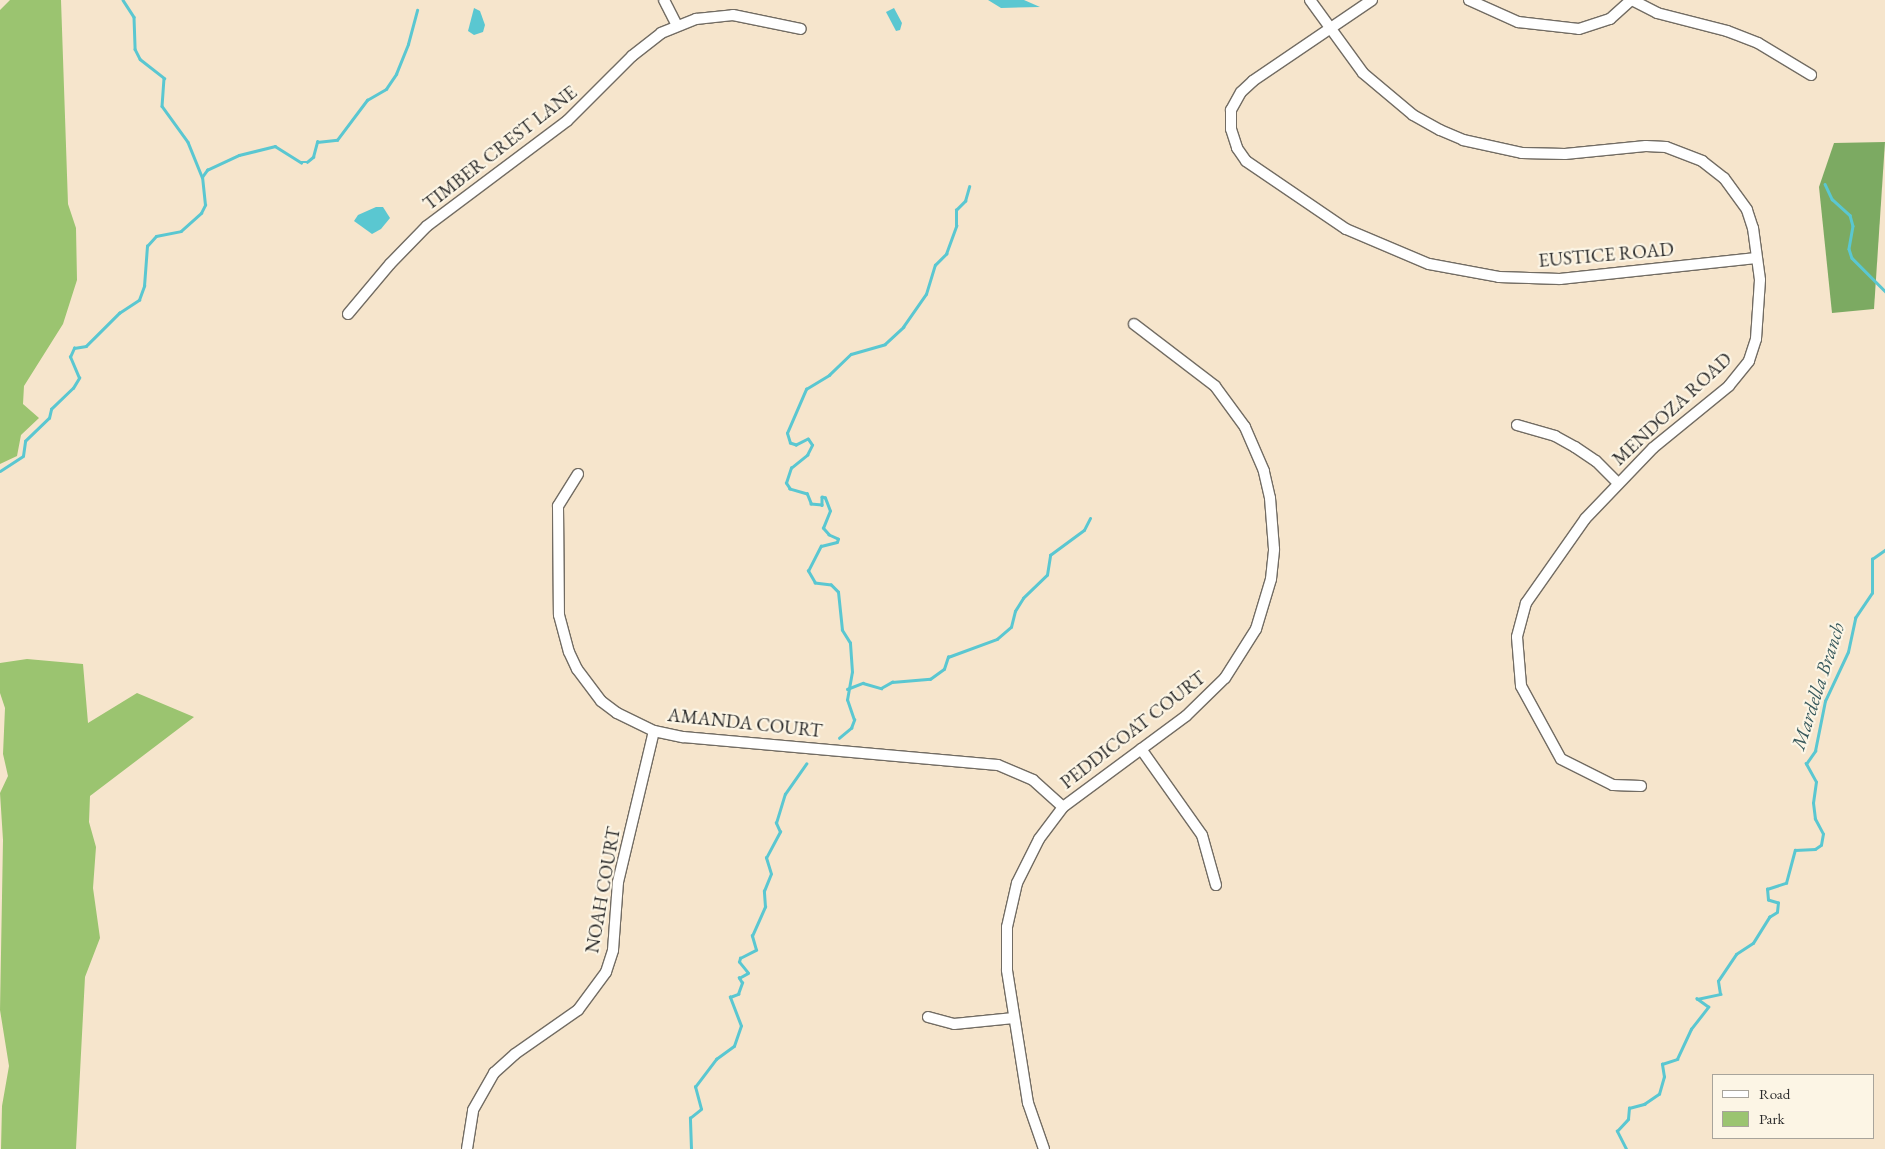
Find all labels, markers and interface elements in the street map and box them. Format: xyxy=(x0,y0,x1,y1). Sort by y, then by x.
street label: TIMBER CREST LANE xyxy=(419,81,581,215)
street label: EUSTICE ROAD xyxy=(1537,238,1675,272)
street label: MENDOZA ROAD xyxy=(1608,348,1736,470)
water label: Mardella Branch xyxy=(1786,619,1850,753)
street label: PEDDICOAT COURT xyxy=(1056,666,1210,794)
street label: AMANDA COURT xyxy=(666,704,824,742)
street label: NOAH COURT xyxy=(581,825,625,955)
legend xyxy=(1712,1074,1875,1139)
text: Road xyxy=(1759,1084,1790,1103)
text: Park xyxy=(1759,1109,1785,1128)

